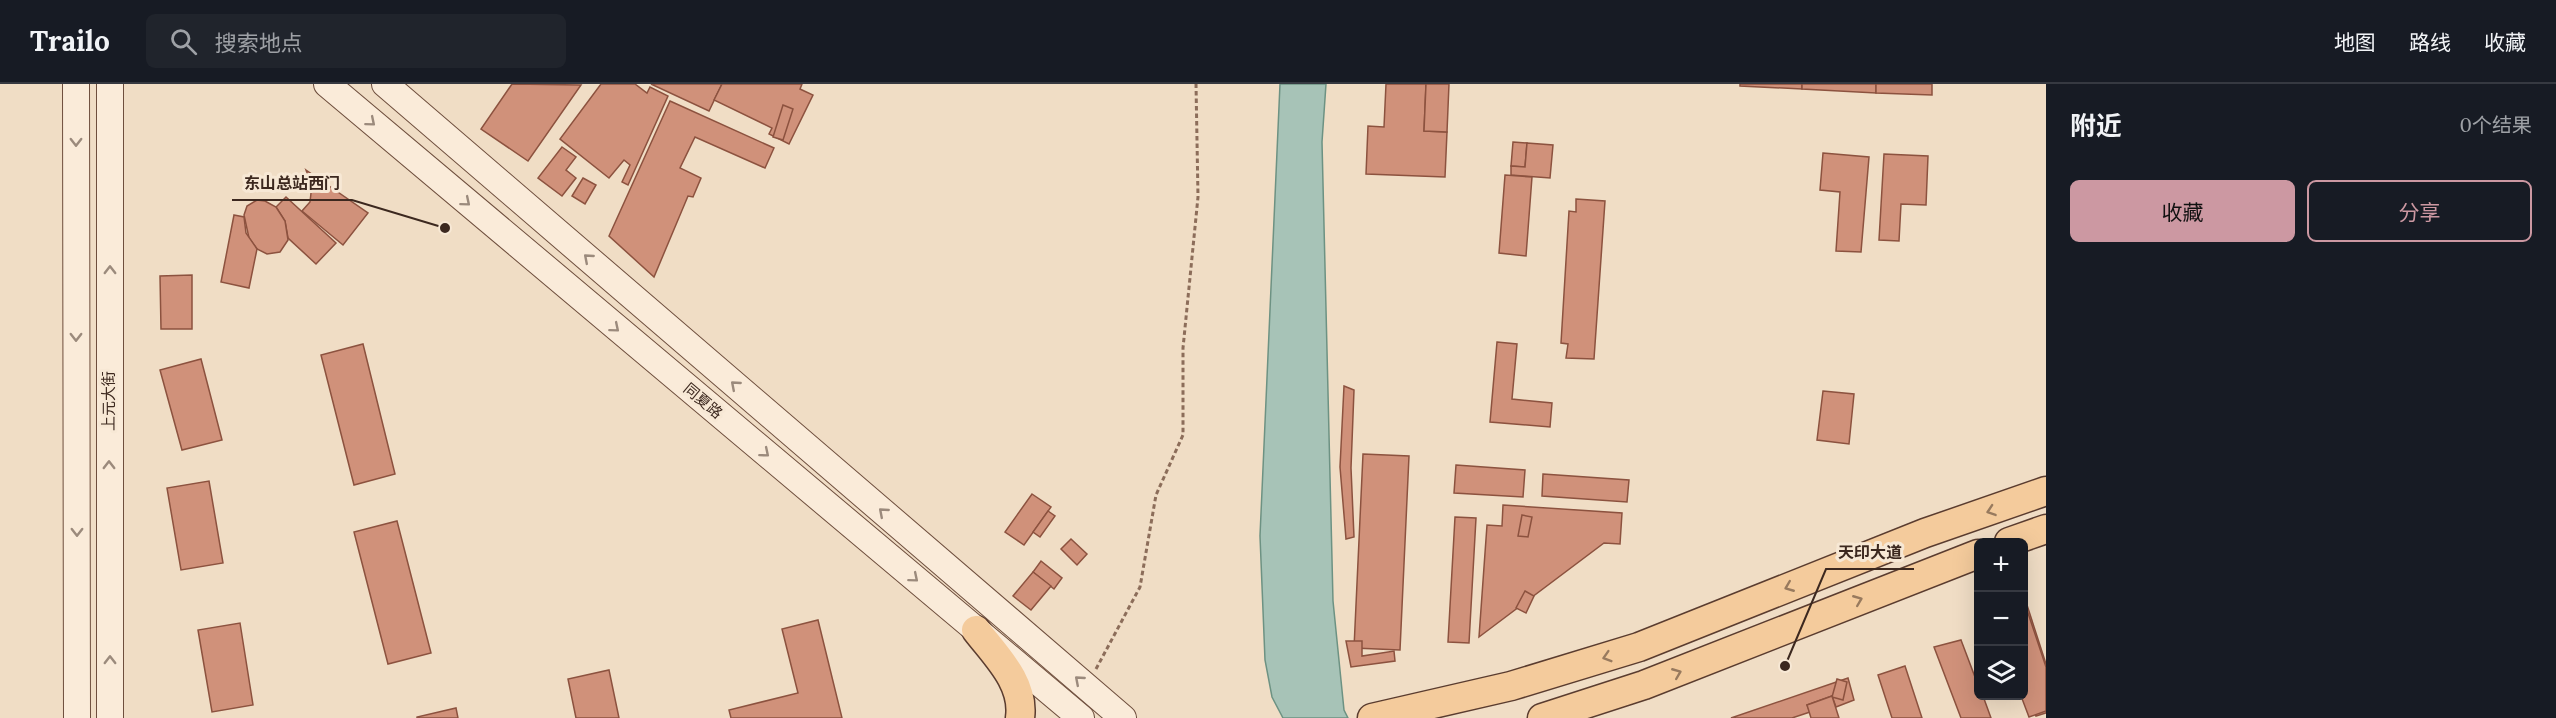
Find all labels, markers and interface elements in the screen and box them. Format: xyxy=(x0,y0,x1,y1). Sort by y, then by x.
search box xyxy=(146,14,566,68)
text: Trailo xyxy=(30,23,110,59)
icon: search xyxy=(167,25,200,58)
text: 搜索地点 xyxy=(215,29,303,57)
text: 地图 xyxy=(2334,29,2376,56)
text: 路线 xyxy=(2409,29,2451,56)
text: 收藏 xyxy=(2484,29,2526,56)
text: 附近 xyxy=(2070,109,2122,142)
text: 0个结果 xyxy=(2460,112,2532,137)
one-way arrow xyxy=(364,115,375,126)
one-way arrow xyxy=(70,138,82,147)
callout: 东山总站西门 xyxy=(232,166,352,200)
text: 东山总站西门 xyxy=(244,173,340,193)
button: 收藏 xyxy=(2070,180,2295,242)
button: 分享 xyxy=(2307,180,2532,242)
one-way arrow xyxy=(459,195,470,206)
one-way arrow xyxy=(583,254,594,265)
one-way arrow xyxy=(104,265,116,274)
one-way arrow xyxy=(608,321,619,332)
one-way arrow xyxy=(70,333,82,342)
street label: 上元大街 xyxy=(99,371,118,431)
street label: 同夏路 xyxy=(680,379,727,422)
one-way arrow xyxy=(731,381,742,392)
one-way arrow xyxy=(758,446,769,457)
one-way arrow xyxy=(103,460,115,469)
one-way arrow xyxy=(1986,503,1997,516)
one-way arrow xyxy=(879,508,890,519)
one-way arrow xyxy=(70,528,83,537)
callout: 天印大道 xyxy=(1826,535,1914,569)
map controls xyxy=(1974,538,2028,700)
button: + xyxy=(1974,538,2028,592)
text: 天印大道 xyxy=(1838,542,1902,562)
one-way arrow xyxy=(907,571,918,582)
one-way arrow xyxy=(1784,580,1795,593)
button: − xyxy=(1974,592,2028,646)
one-way arrow xyxy=(1852,595,1862,608)
button: layers xyxy=(1974,646,2028,700)
one-way arrow xyxy=(1602,650,1613,662)
one-way arrow xyxy=(104,655,116,664)
one-way arrow xyxy=(1671,667,1681,680)
one-way arrow xyxy=(1075,676,1086,687)

